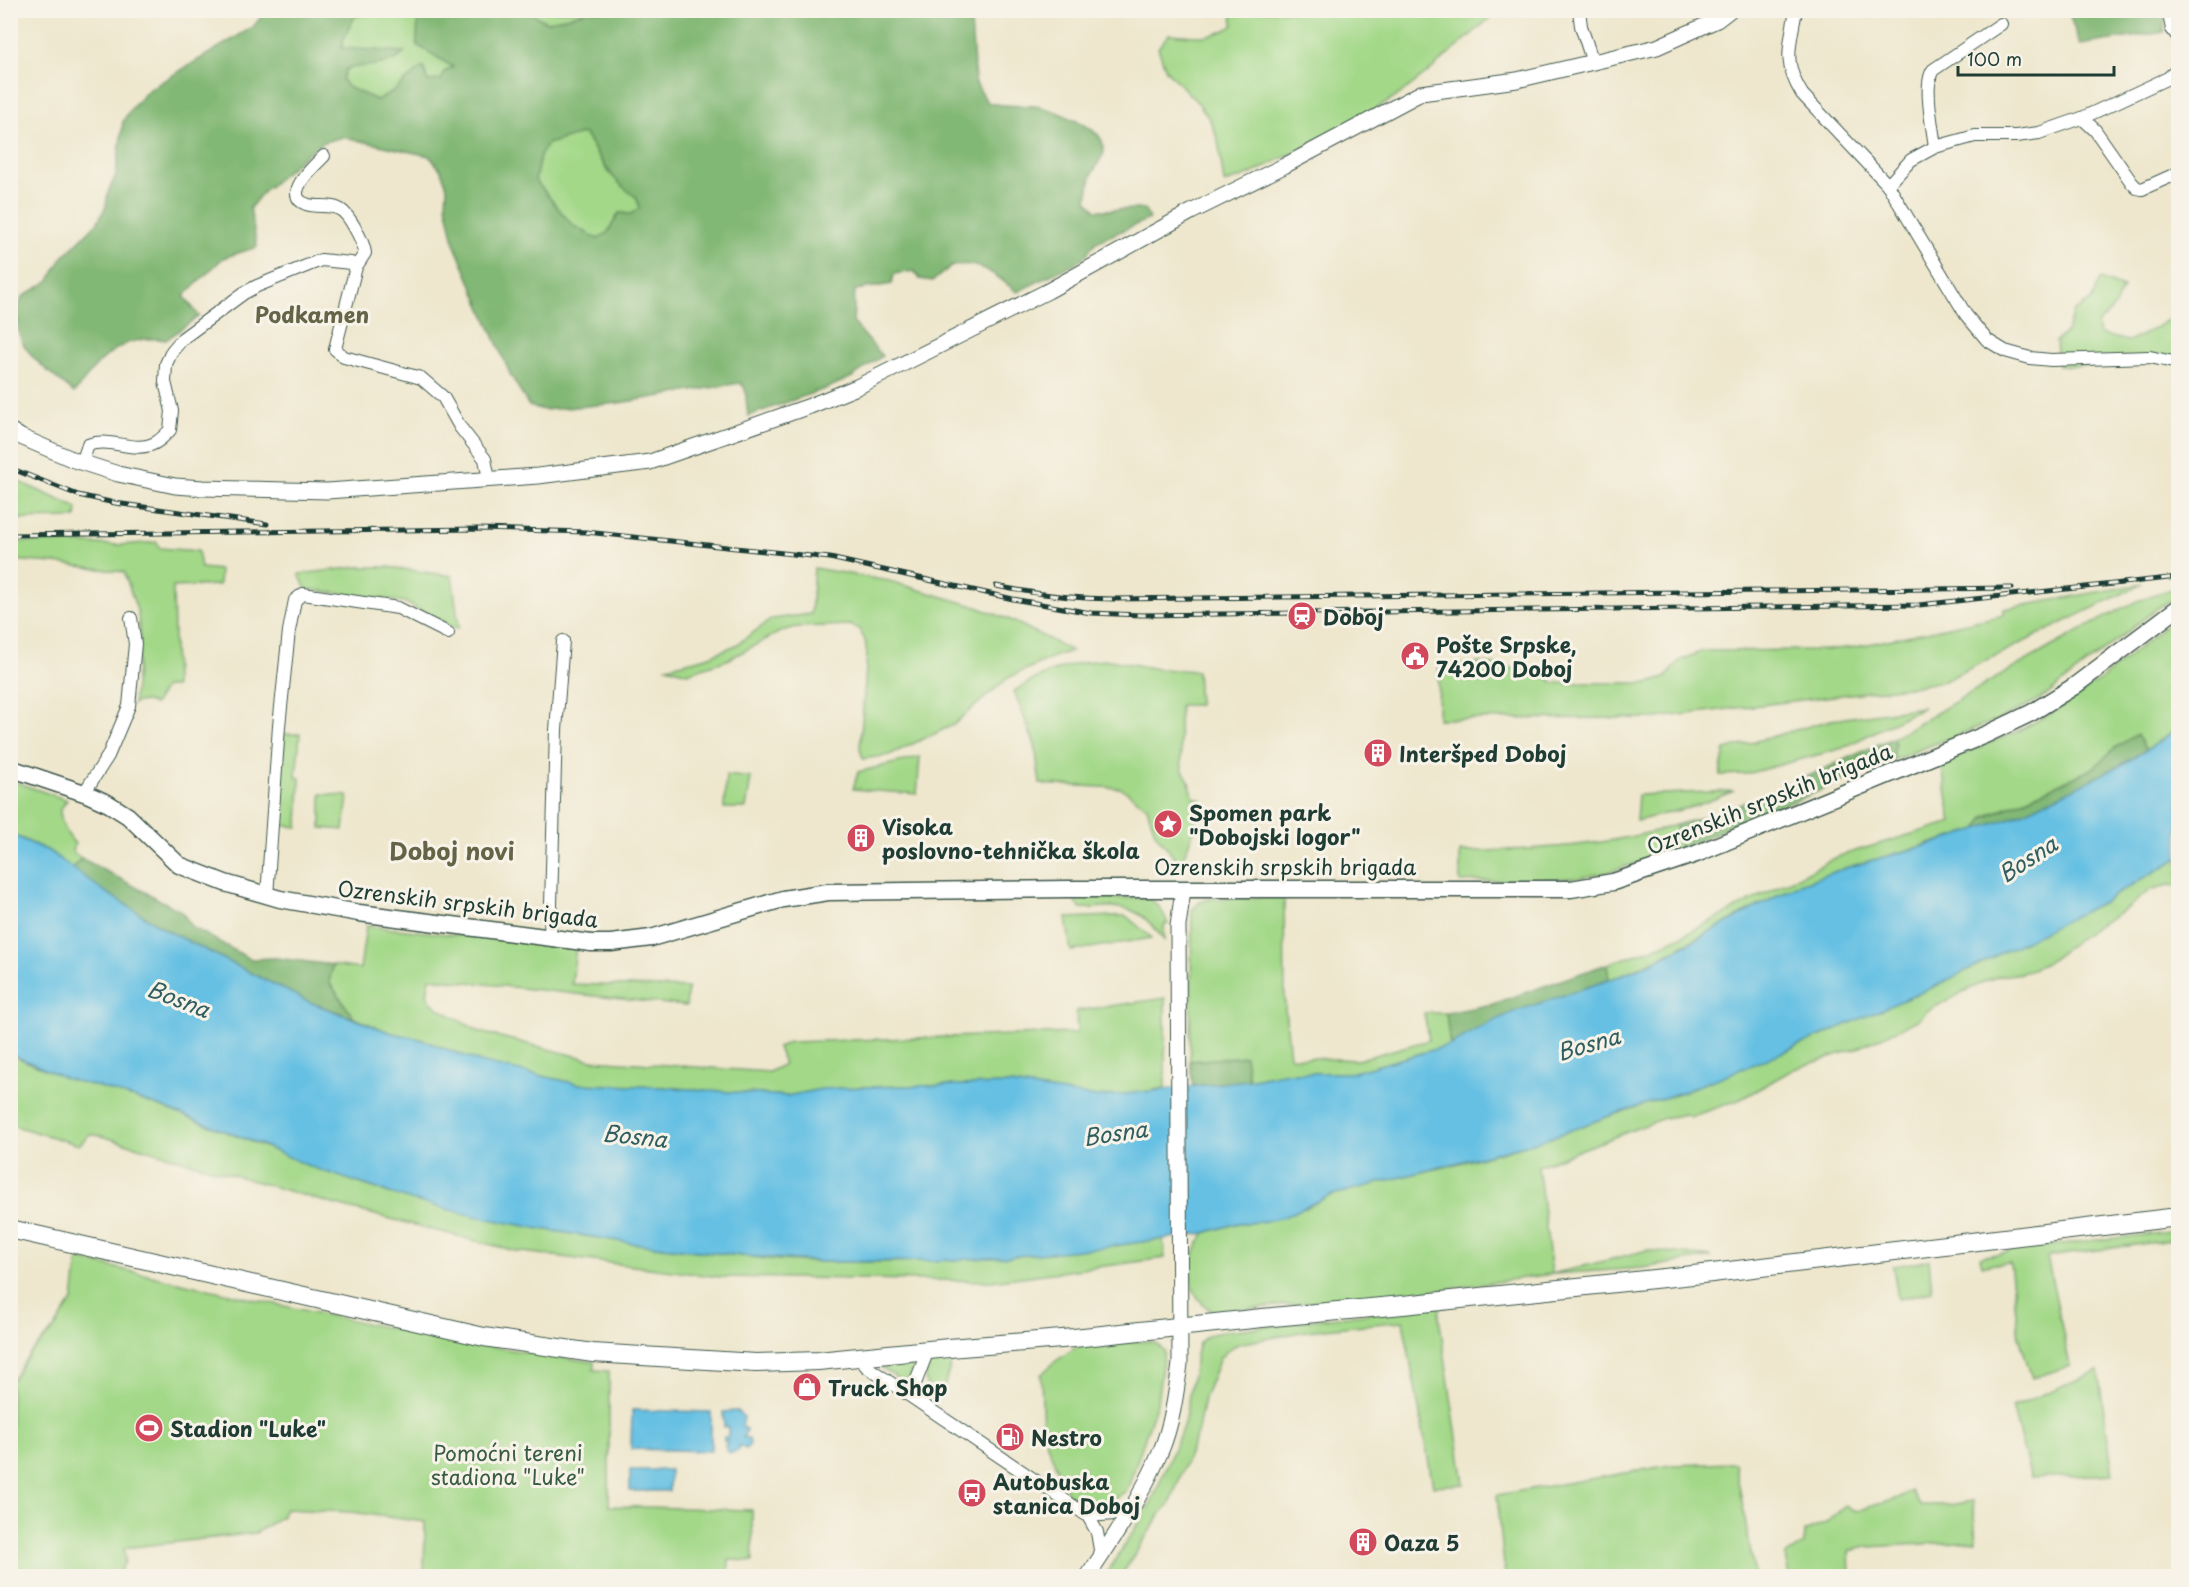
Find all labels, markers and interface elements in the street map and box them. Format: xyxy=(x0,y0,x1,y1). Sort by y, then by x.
scale bar xyxy=(1958,39,2114,77)
text: 100 m xyxy=(1967,45,2022,72)
district label: Podkamen xyxy=(255,297,369,330)
station icon: Doboj xyxy=(1286,600,1318,632)
place label: Doboj xyxy=(1323,600,1384,632)
place label: Pošte Srpske, 74200 Doboj xyxy=(1436,628,1577,684)
public building icon: Pošte Srpske, 74200 Doboj xyxy=(1399,640,1431,672)
street label: Ozrenskih srpskih brigada xyxy=(1641,734,1897,862)
building icon: Interšped Doboj xyxy=(1362,737,1394,769)
place label: Interšped Doboj xyxy=(1399,737,1566,769)
place label: Spomen park "Dobojski logor" xyxy=(1189,796,1361,852)
place icon: Spomen park "Dobojski logor" xyxy=(1152,808,1184,840)
place label: Visoka poslovno-tehnička škola xyxy=(882,810,1140,866)
building icon: Visoka poslovno-tehnička škola xyxy=(845,822,877,854)
water label: Bosna xyxy=(1991,826,2064,889)
district label: Doboj novi xyxy=(389,832,515,868)
street label: Ozrenskih srpskih brigada xyxy=(1154,850,1417,882)
street label: Ozrenskih srpskih brigada xyxy=(336,871,601,935)
water label: Bosna xyxy=(143,971,216,1025)
water label: Bosna xyxy=(1552,1018,1625,1068)
water label: Bosna xyxy=(1081,1111,1150,1153)
water label: Bosna xyxy=(601,1115,670,1155)
shop icon: Truck Shop xyxy=(791,1371,823,1403)
place label: Truck Shop xyxy=(828,1371,947,1403)
sports icon: Stadion "Luke" xyxy=(133,1412,165,1444)
place label: Stadion "Luke" xyxy=(170,1412,326,1444)
fuel station icon: Nestro xyxy=(994,1421,1026,1453)
place label: Nestro xyxy=(1031,1421,1102,1453)
park label: Pomoćni tereni stadiona "Luke" xyxy=(431,1436,585,1492)
place label: Autobuska stanica Doboj xyxy=(993,1465,1140,1521)
bus stop icon: Autobuska stanica Doboj xyxy=(956,1477,988,1509)
building icon: Oaza 5 xyxy=(1347,1526,1379,1558)
place label: Oaza 5 xyxy=(1384,1526,1460,1558)

